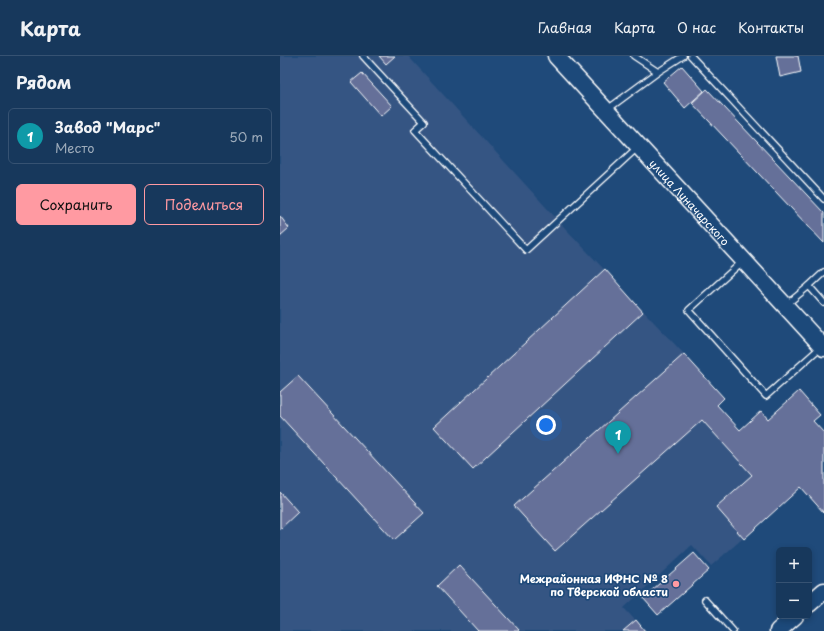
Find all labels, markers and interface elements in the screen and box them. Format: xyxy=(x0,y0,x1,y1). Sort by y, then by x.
text: Карта xyxy=(20,14,81,42)
text: Главная xyxy=(538,17,592,38)
text: Карта xyxy=(614,17,655,38)
text: О нас xyxy=(677,17,716,38)
text: Контакты xyxy=(738,17,804,38)
text: Рядом xyxy=(16,69,71,95)
text: Завод "Марс" xyxy=(55,115,160,138)
text: 1 xyxy=(27,127,33,146)
text: 50 m xyxy=(229,127,263,146)
text: Место xyxy=(55,138,95,157)
street label: улица Луначарского xyxy=(646,155,734,249)
button: Сохранить xyxy=(16,184,136,225)
button: Поделиться xyxy=(144,184,264,225)
your location xyxy=(536,415,556,435)
pin: 1 xyxy=(605,421,631,454)
map controls xyxy=(776,547,812,619)
button: + xyxy=(776,547,812,583)
place label: Межрайонная ИФНС № 8 по Тверской области xyxy=(520,570,668,600)
marker: Межрайонная ИФНС № 8 по Тверской области xyxy=(671,579,681,589)
button: − xyxy=(776,583,812,619)

